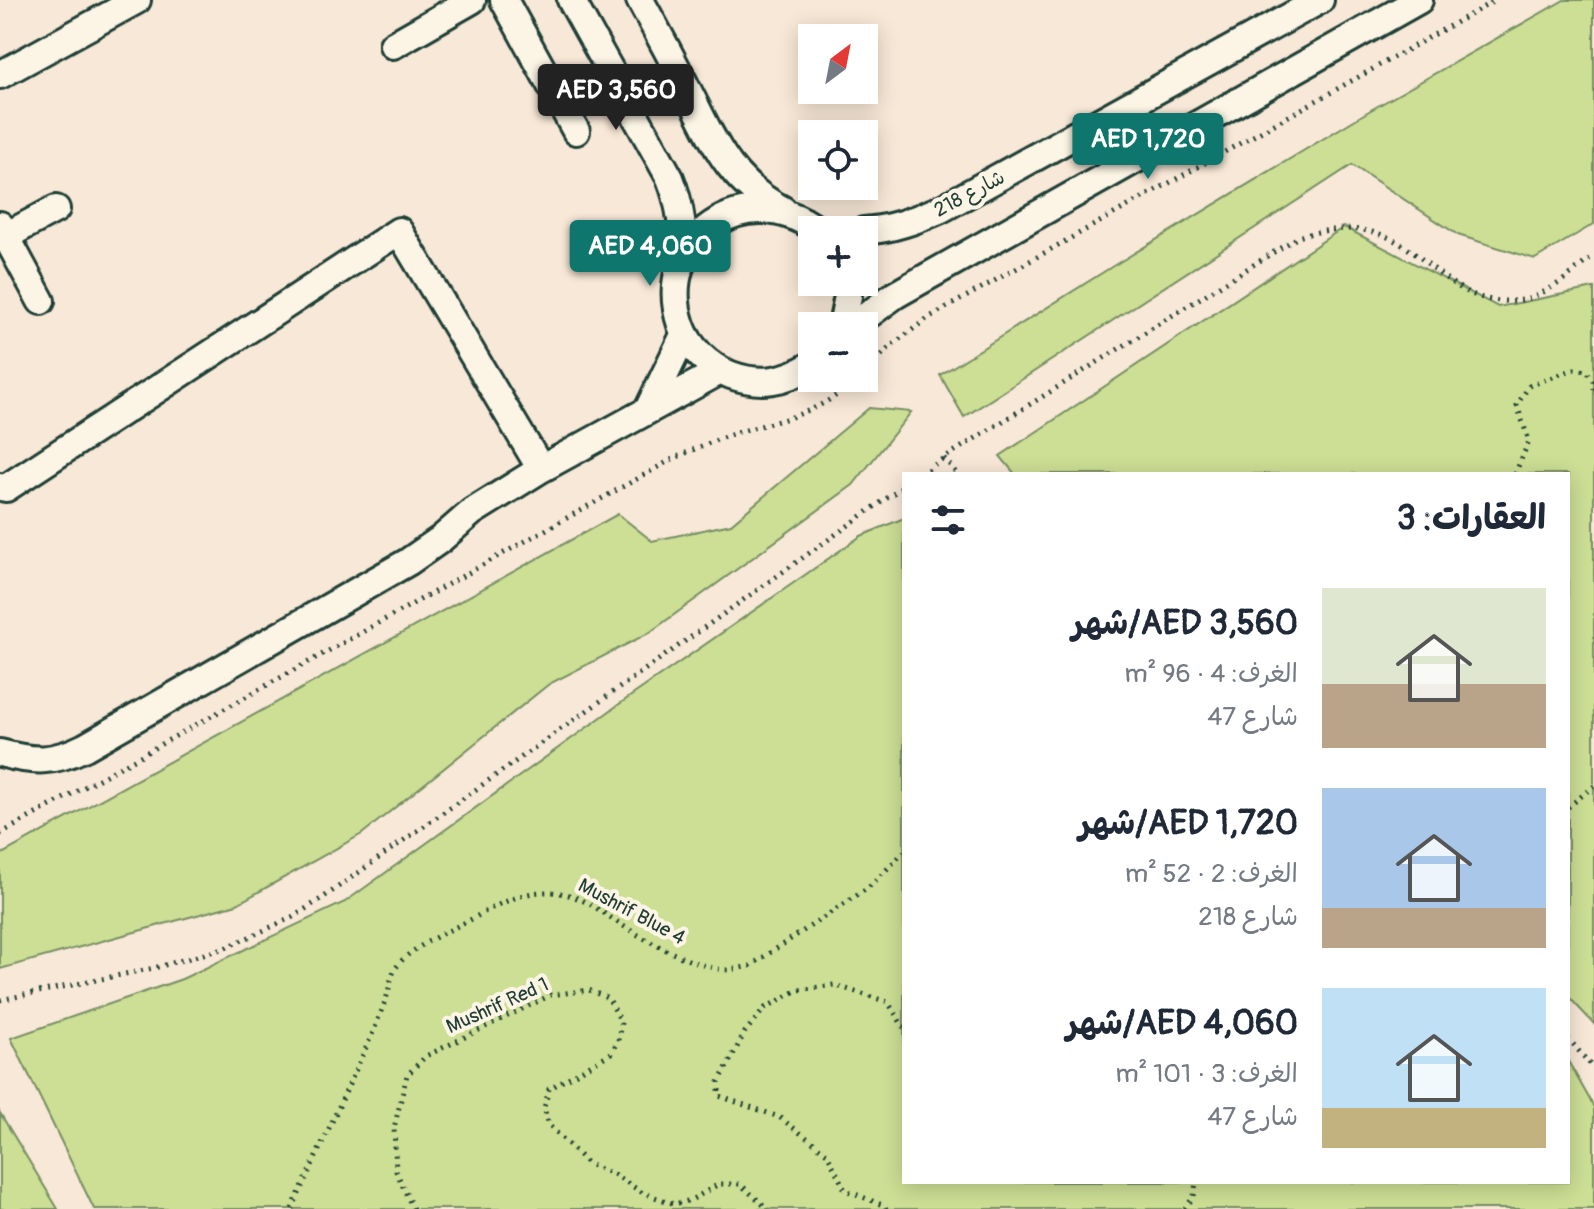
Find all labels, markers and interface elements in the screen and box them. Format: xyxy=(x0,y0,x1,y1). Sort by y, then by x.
north arrow xyxy=(798,24,878,104)
map controls xyxy=(798,24,878,392)
pin: AED 3,560 xyxy=(524,64,708,132)
text: AED 3,560 xyxy=(556,74,676,106)
pin: AED 1,720 xyxy=(1056,113,1240,181)
button: locate xyxy=(798,120,878,200)
text: AED 1,720 xyxy=(1090,123,1206,155)
street label: شارع 218 xyxy=(929,164,1009,223)
button: + xyxy=(798,216,878,296)
pin: AED 4,060 xyxy=(558,220,742,288)
text: AED 4,060 xyxy=(588,230,712,262)
button: − xyxy=(798,312,878,392)
text: العقارات: 3 xyxy=(1397,497,1546,540)
icon: filters xyxy=(926,498,970,542)
text: AED 3,560/شهر xyxy=(1072,602,1298,645)
icon: home xyxy=(1386,620,1482,716)
text: الغرف: 4 · 96 m² xyxy=(1125,658,1298,690)
text: شارع 47 xyxy=(1207,701,1298,733)
text: AED 1,720/شهر xyxy=(1079,802,1298,845)
icon: home xyxy=(1386,820,1482,916)
text: الغرف: 2 · 52 m² xyxy=(1125,858,1298,890)
street label: Mushrif Blue 4 xyxy=(574,873,690,950)
text: شارع 218 xyxy=(1198,901,1298,933)
street label: Mushrif Red 1 xyxy=(442,972,552,1039)
text: AED 4,060/شهر xyxy=(1066,1002,1298,1045)
icon: home xyxy=(1386,1020,1482,1116)
text: الغرف: 3 · 101 m² xyxy=(1116,1058,1298,1090)
text: شارع 47 xyxy=(1207,1101,1298,1133)

